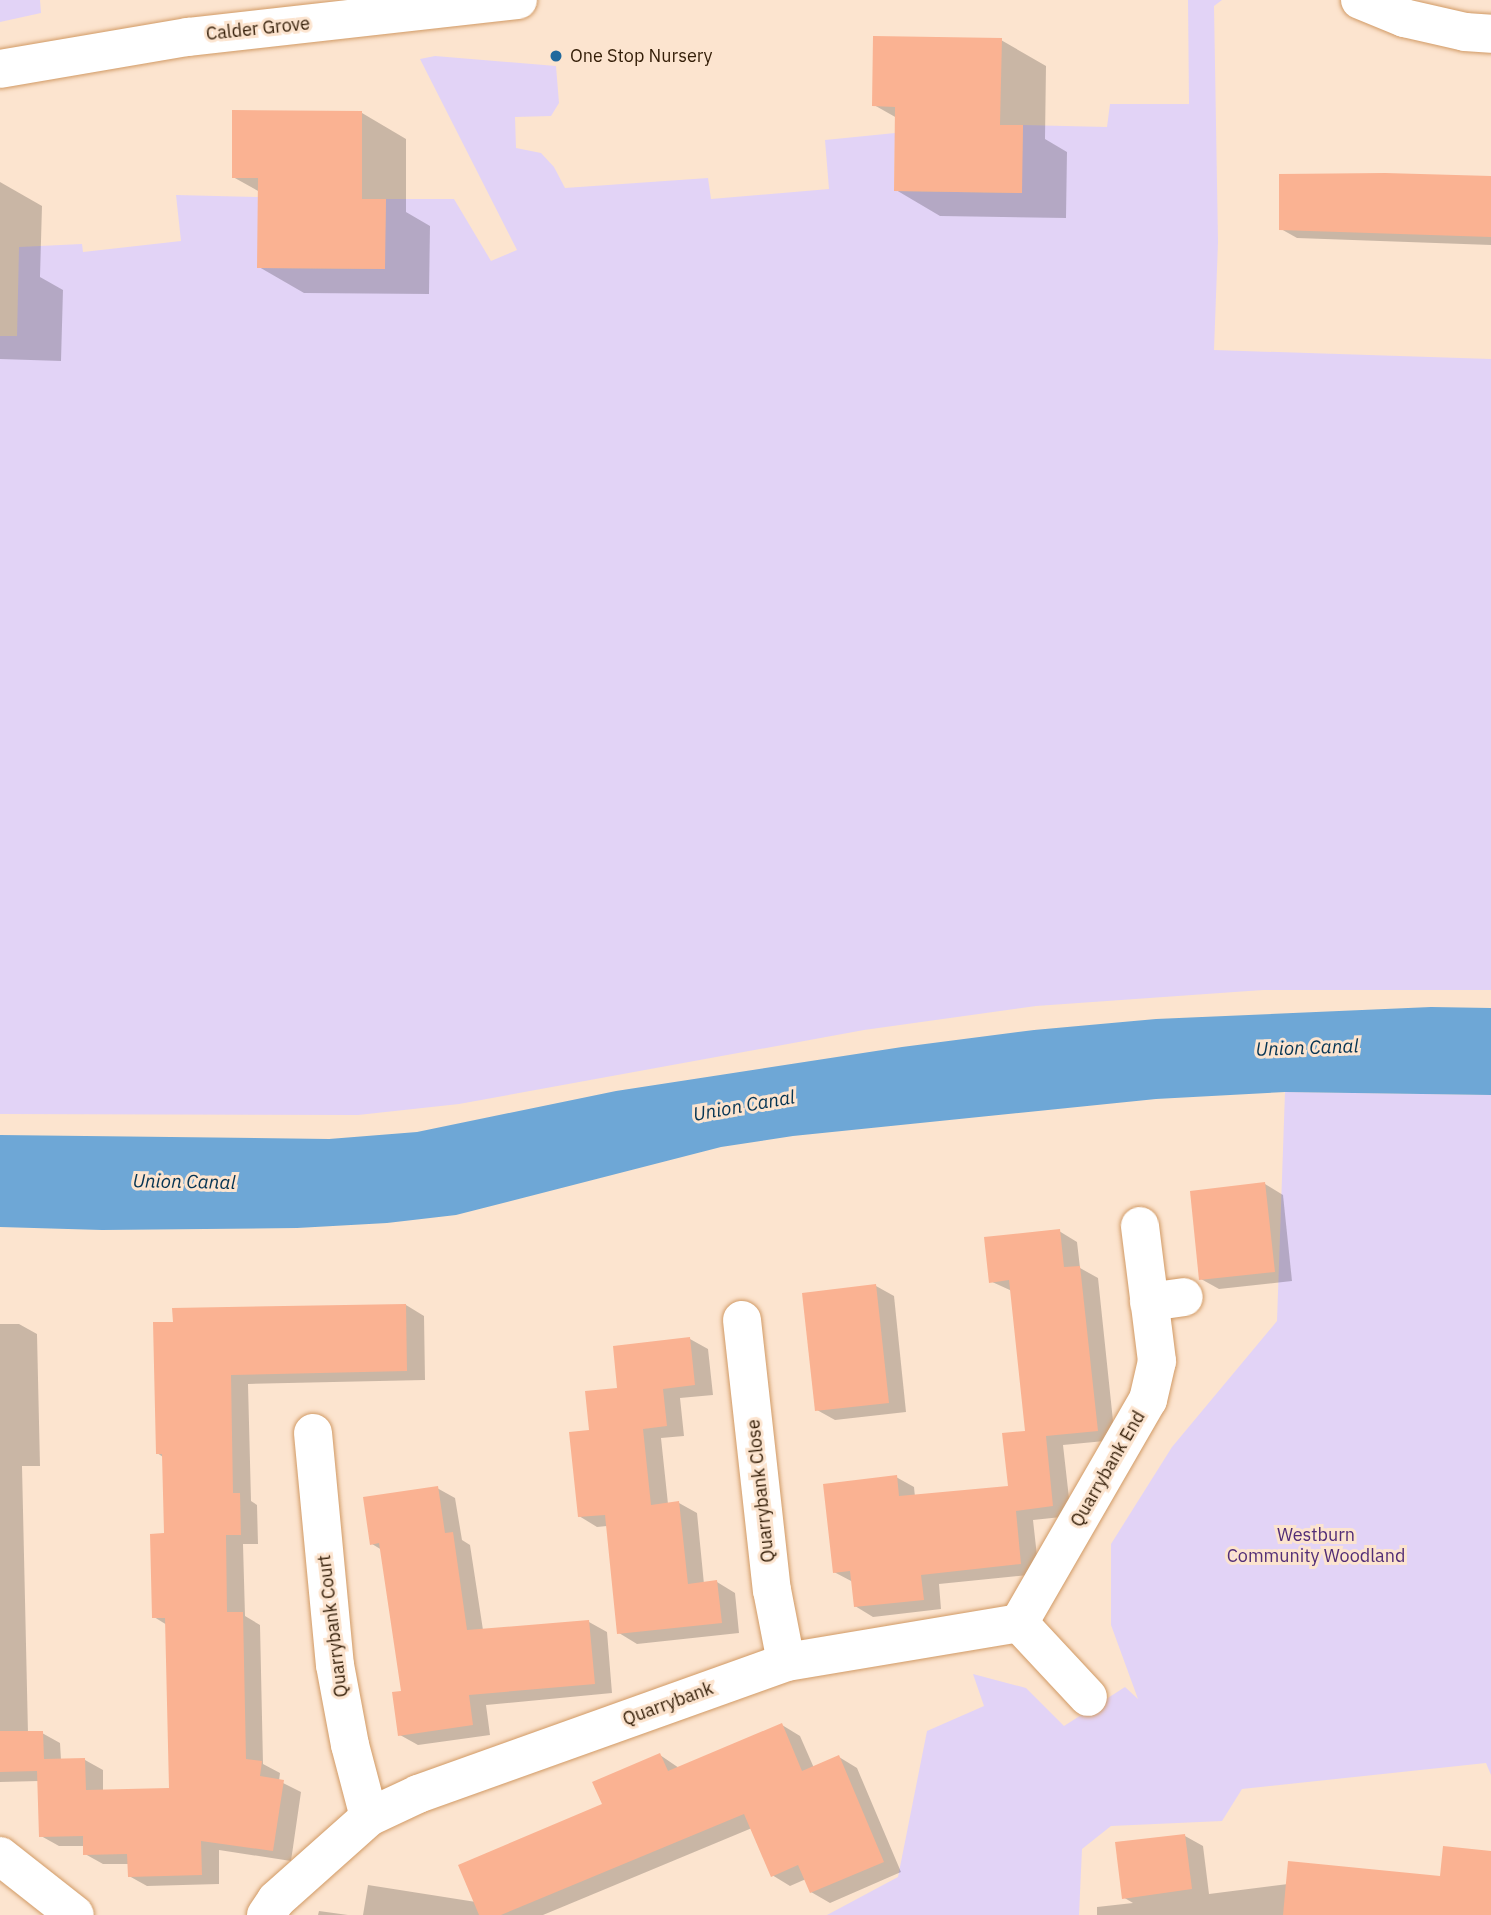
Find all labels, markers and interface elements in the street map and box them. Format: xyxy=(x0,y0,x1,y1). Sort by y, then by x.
street label: Calder Grove xyxy=(205,13,311,45)
place label: One Stop Nursery xyxy=(570,45,713,67)
marker: One Stop Nursery xyxy=(548,48,564,64)
water label: Union Canal xyxy=(1255,1035,1359,1061)
water label: Union Canal xyxy=(691,1086,797,1126)
water label: Union Canal xyxy=(132,1170,236,1194)
street label: Quarrybank End xyxy=(1066,1407,1150,1531)
street label: Quarrybank Close xyxy=(743,1418,779,1564)
park label: Westburn Community Woodland xyxy=(1227,1525,1405,1568)
street label: Quarrybank Court xyxy=(314,1553,352,1699)
street label: Quarrybank xyxy=(620,1678,716,1730)

